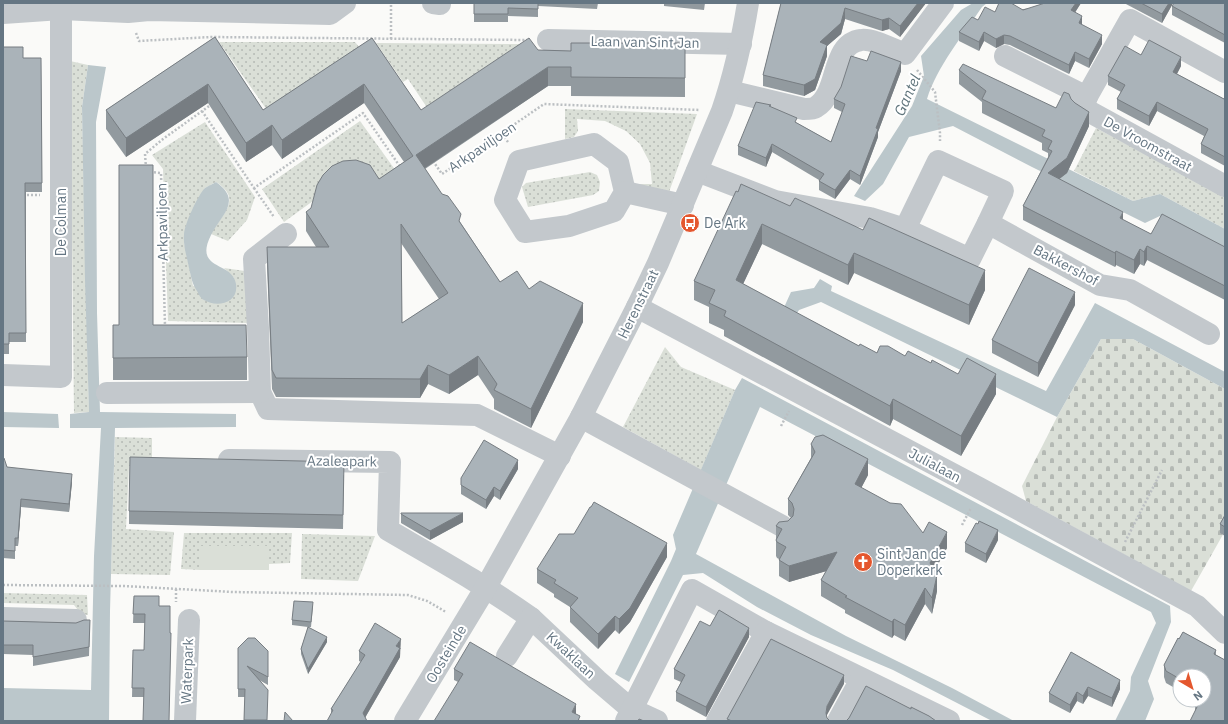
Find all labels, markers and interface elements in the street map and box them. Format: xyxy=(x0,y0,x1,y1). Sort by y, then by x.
street label: Laan van Sint Jan xyxy=(590,32,700,52)
water label: Gantel xyxy=(889,71,925,119)
street label: De Vroomstraat xyxy=(1101,112,1195,176)
street label: Arkpaviljoen xyxy=(445,118,519,176)
street label: Arkpaviljoen xyxy=(152,183,172,261)
street label: De Colman xyxy=(52,188,70,256)
bus stop icon: De Ark xyxy=(679,212,701,234)
place label: De Ark xyxy=(704,214,746,232)
street label: Bakkershof xyxy=(1030,240,1102,290)
street label: Herenstraat xyxy=(613,266,663,342)
street label: Julialaan xyxy=(906,444,964,486)
street label: Azaleapark xyxy=(307,451,378,471)
place label: Sint Jan de Doperkerk xyxy=(877,545,947,579)
church icon: Sint Jan de Doperkerk xyxy=(852,551,874,573)
street label: Oosteinde xyxy=(422,622,470,686)
street label: Kwaklaan xyxy=(543,628,599,682)
street label: Waterpark xyxy=(177,637,197,704)
north arrow xyxy=(1172,668,1212,708)
text: N xyxy=(1191,688,1206,704)

